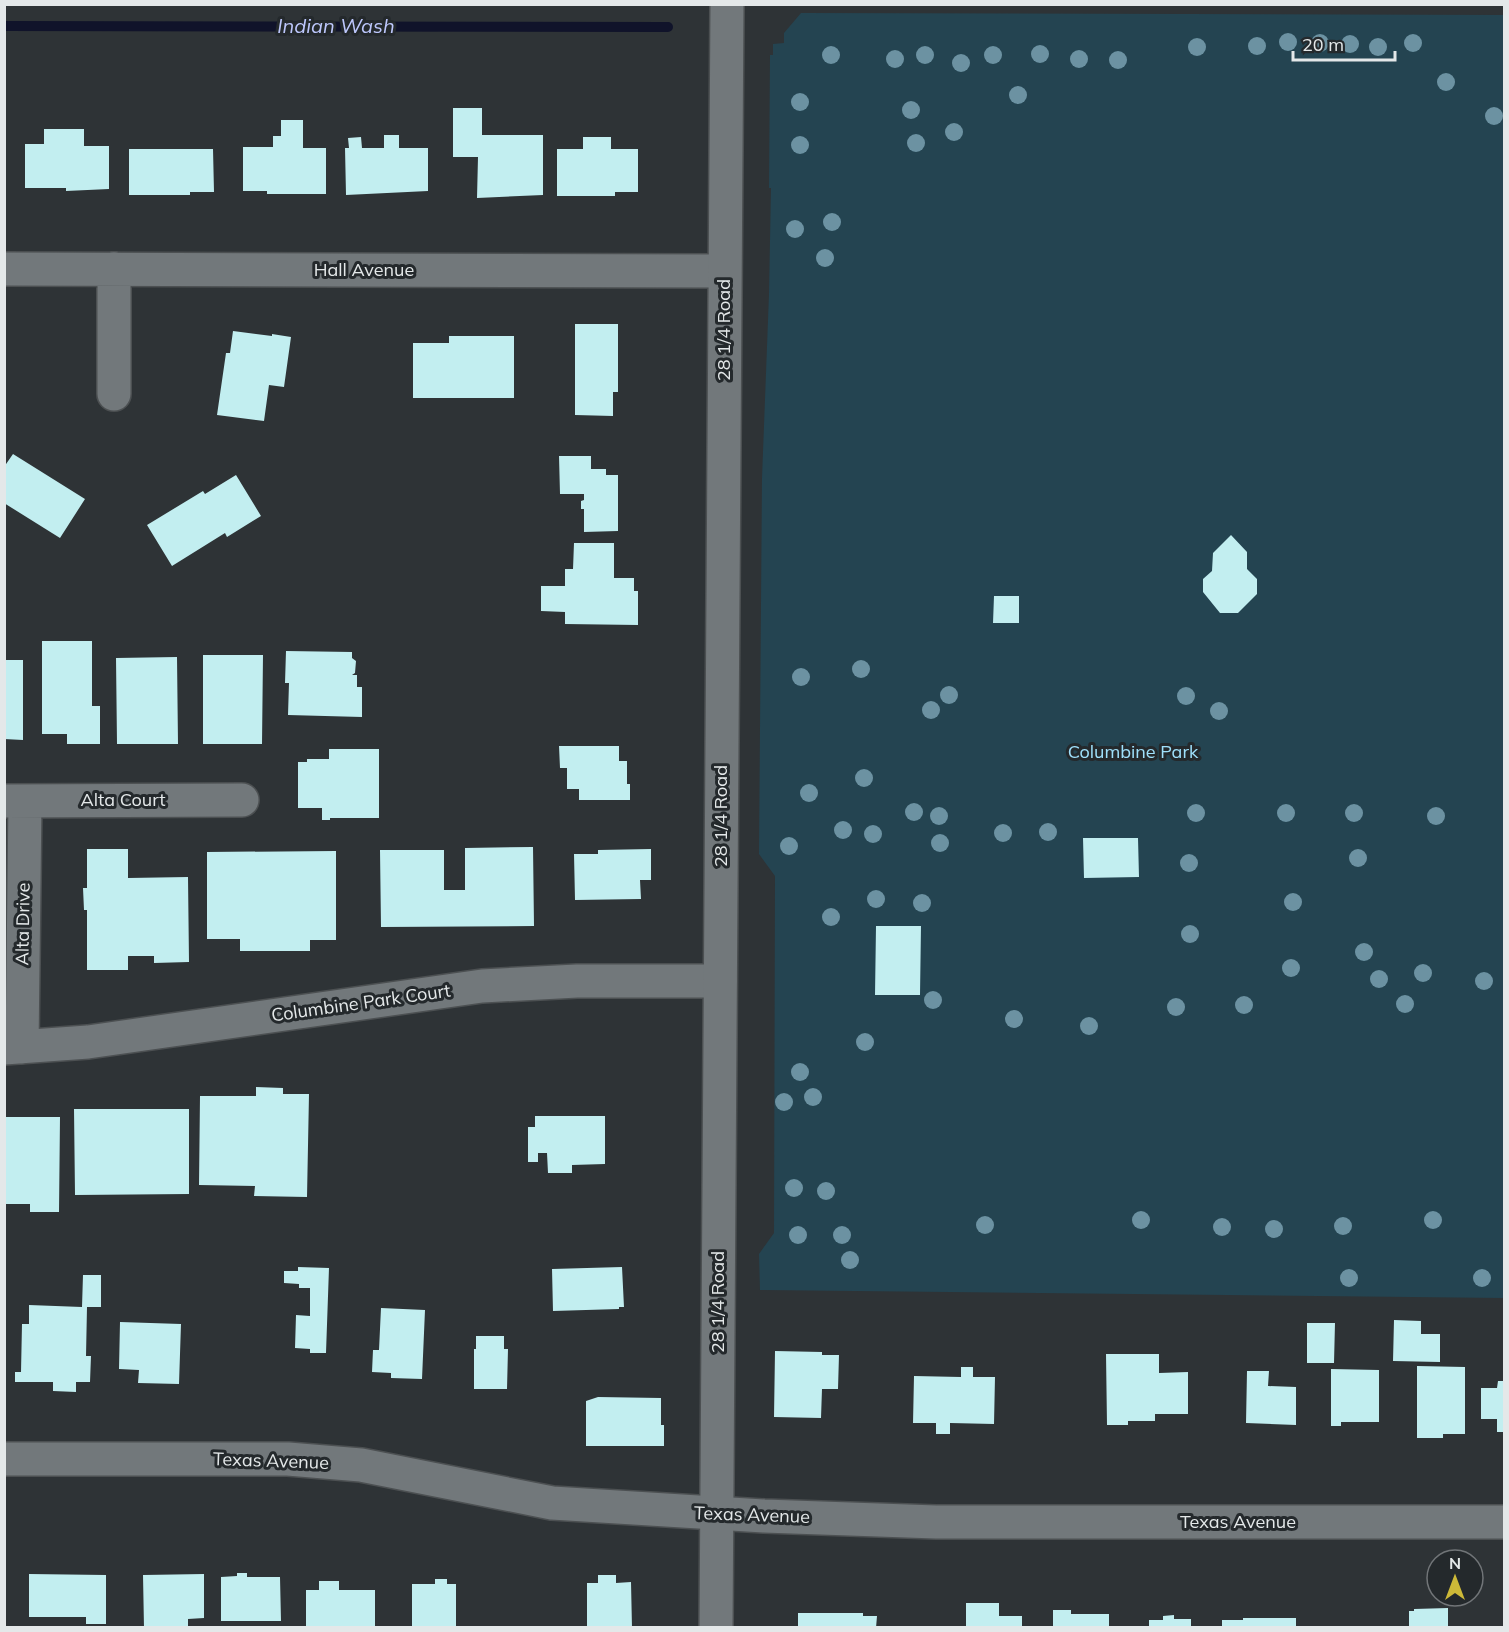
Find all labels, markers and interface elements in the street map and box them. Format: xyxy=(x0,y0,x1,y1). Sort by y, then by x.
water label: Indian Wash xyxy=(277,13,395,38)
scale bar xyxy=(1293,24,1395,62)
text: 20 m xyxy=(1302,33,1344,56)
street label: Hall Avenue xyxy=(314,258,414,281)
street label: 28 1/4 Road xyxy=(712,279,735,381)
park label: Columbine Park xyxy=(1068,740,1199,763)
street label: 28 1/4 Road xyxy=(709,765,732,867)
street label: Alta Court xyxy=(81,788,165,811)
street label: Alta Drive xyxy=(10,882,35,966)
street label: Columbine Park Court xyxy=(270,979,452,1026)
street label: 28 1/4 Road xyxy=(706,1251,729,1353)
street label: Texas Avenue xyxy=(213,1447,329,1474)
street label: Texas Avenue xyxy=(694,1501,810,1528)
street label: Texas Avenue xyxy=(1180,1510,1296,1533)
north arrow xyxy=(1425,1548,1485,1608)
text: N xyxy=(1449,1553,1461,1573)

